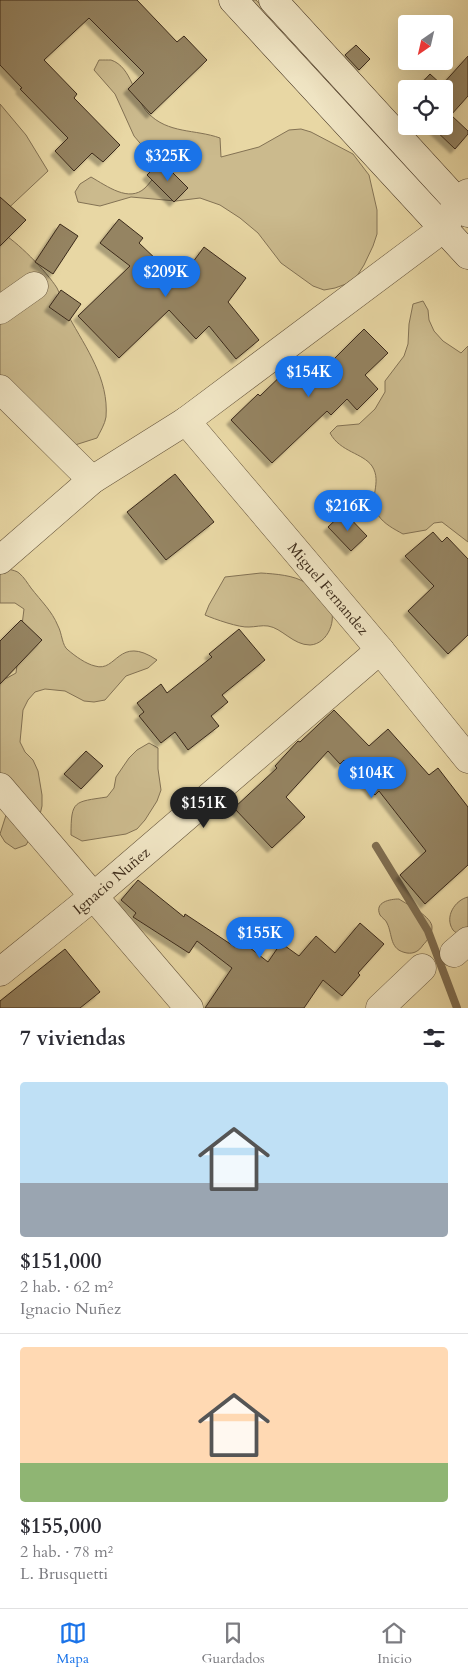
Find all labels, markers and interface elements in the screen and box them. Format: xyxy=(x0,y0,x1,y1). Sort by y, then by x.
north arrow xyxy=(398,15,452,70)
map controls xyxy=(398,15,453,135)
button: locate xyxy=(398,80,453,135)
pin: $325K xyxy=(133,140,203,182)
text: $325K xyxy=(145,145,191,167)
pin: $209K xyxy=(131,256,201,298)
text: $209K xyxy=(143,261,189,283)
pin: $154K xyxy=(274,356,344,398)
text: $154K xyxy=(286,361,332,383)
pin: $216K xyxy=(313,490,383,532)
text: $216K xyxy=(325,495,371,517)
street label: Miguel Fernandez xyxy=(283,538,373,640)
pin: $104K xyxy=(337,756,407,799)
text: $104K xyxy=(349,762,395,784)
pin: $151K xyxy=(169,786,239,829)
text: $151K xyxy=(181,792,227,814)
street label: Ignacio Nuñez xyxy=(69,842,154,919)
pin: $155K xyxy=(225,916,295,959)
text: $155K xyxy=(237,922,283,944)
text: 7 viviendas xyxy=(20,1024,126,1053)
icon: filters xyxy=(420,1024,448,1052)
icon: home xyxy=(189,1114,279,1204)
text: $151,000 xyxy=(20,1247,101,1276)
text: 2 hab. · 62 m² xyxy=(20,1276,113,1298)
text: Ignacio Nuñez xyxy=(20,1298,121,1320)
icon: home xyxy=(189,1380,279,1470)
text: $155,000 xyxy=(20,1512,101,1541)
text: 2 hab. · 78 m² xyxy=(20,1541,113,1563)
text: L. Brusquetti xyxy=(20,1563,108,1585)
tab: Mapa xyxy=(56,1619,89,1668)
tab: Guardados xyxy=(202,1619,265,1668)
tab: Inicio xyxy=(377,1619,412,1668)

